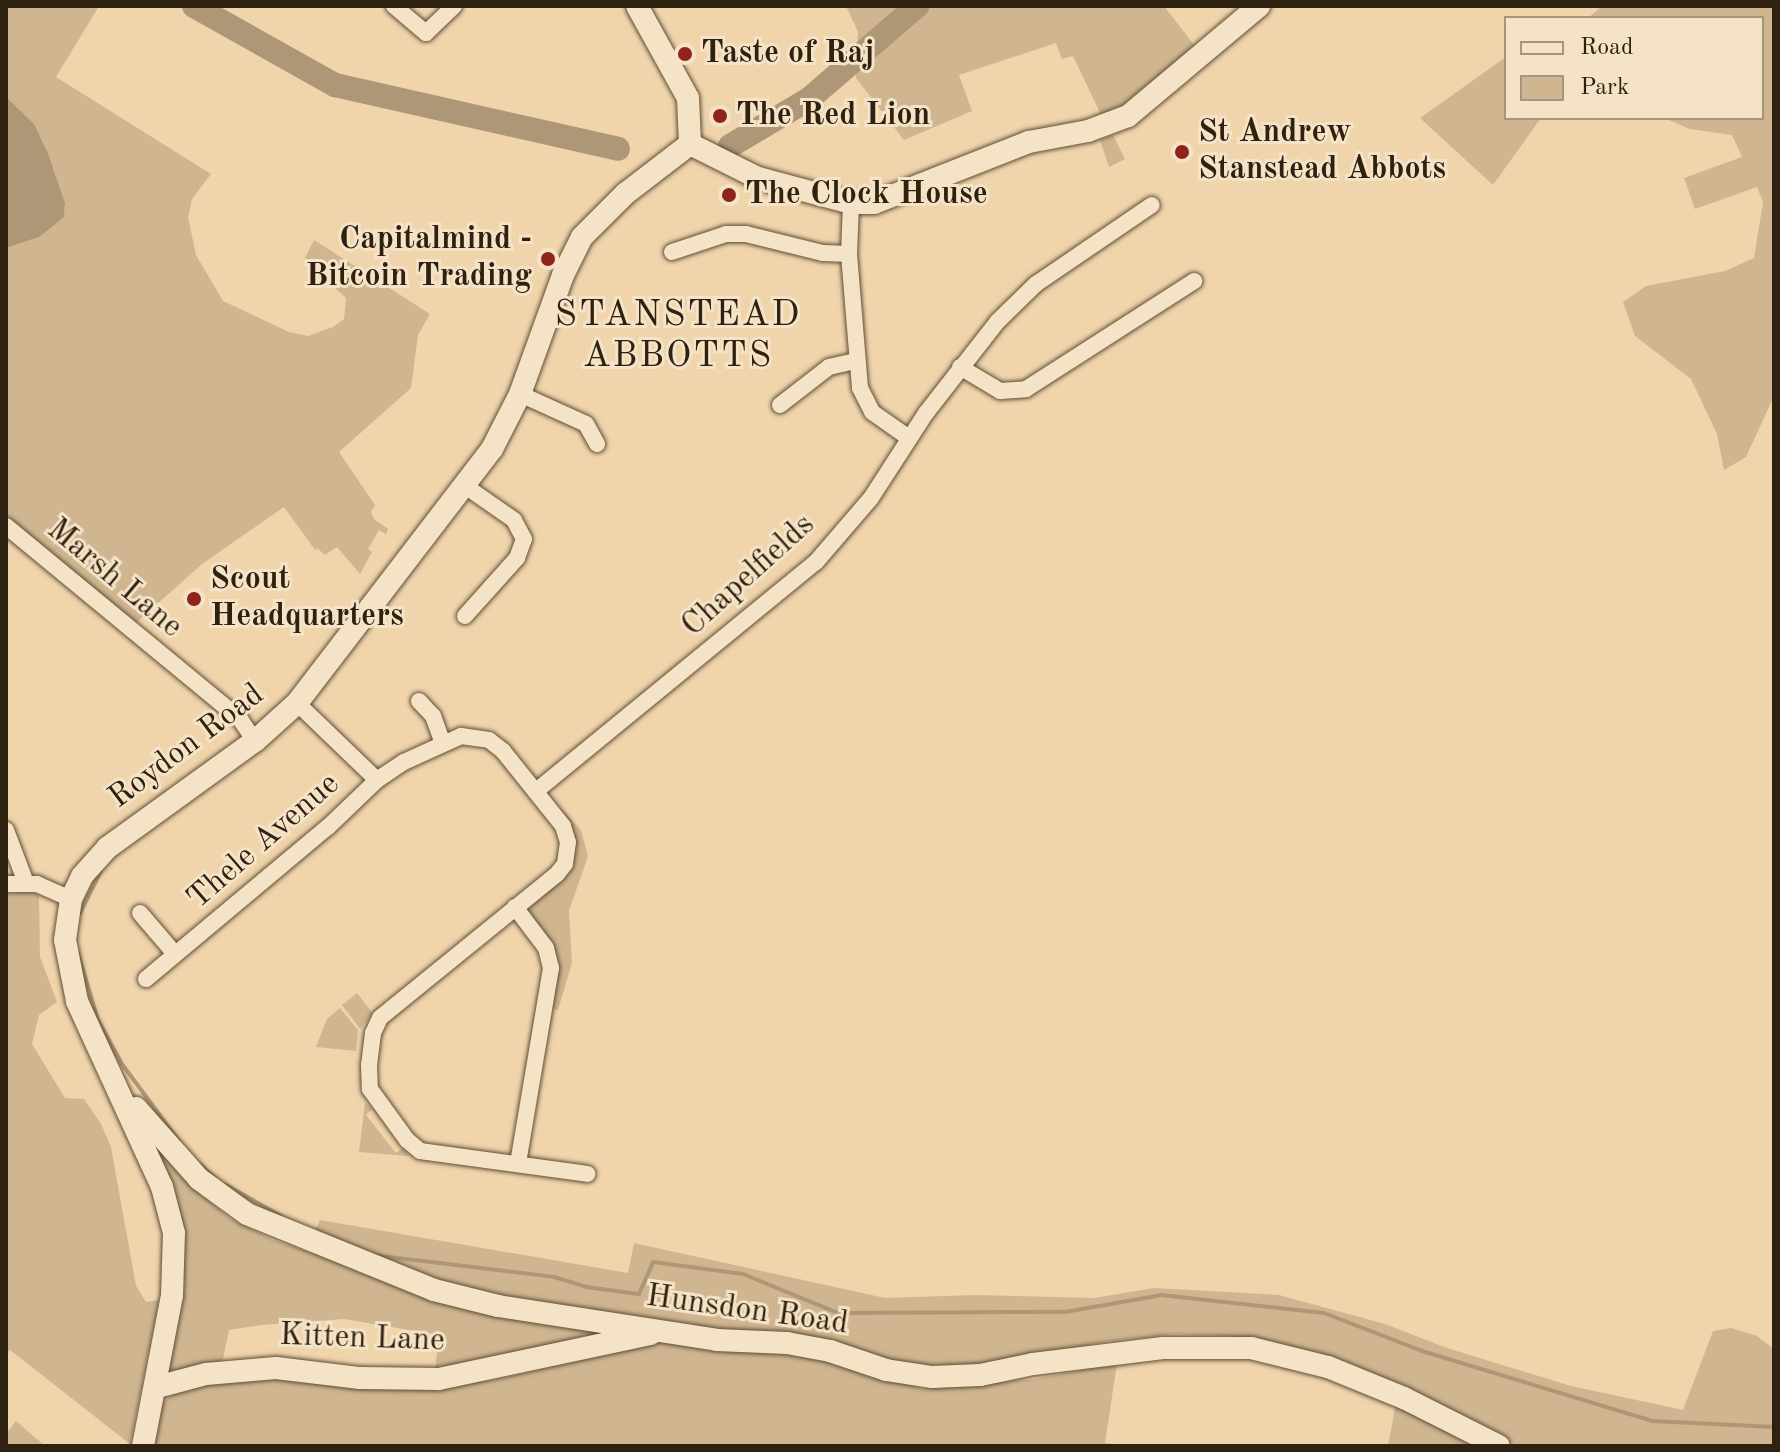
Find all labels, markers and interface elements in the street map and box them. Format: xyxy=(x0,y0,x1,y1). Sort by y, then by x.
legend xyxy=(1504,16,1764,120)
place label: Taste of Raj xyxy=(701,35,874,73)
text: Road xyxy=(1580,36,1633,60)
marker: Taste of Raj xyxy=(676,45,694,63)
text: Park xyxy=(1580,76,1629,100)
place label: The Red Lion xyxy=(736,97,930,135)
marker: The Red Lion xyxy=(711,107,729,125)
place label: St Andrew Stanstead Abbots xyxy=(1198,115,1446,190)
marker: St Andrew Stanstead Abbots xyxy=(1173,143,1191,161)
place label: The Clock House xyxy=(745,176,988,214)
marker: The Clock House xyxy=(720,186,738,204)
place label: Capitalmind - Bitcoin Trading xyxy=(306,222,532,297)
marker: Capitalmind - Bitcoin Trading xyxy=(539,250,557,268)
district label: STANSTEAD ABBOTTS xyxy=(555,294,801,379)
street label: Chapelfields xyxy=(675,506,823,646)
street label: Marsh Lane xyxy=(38,511,190,647)
place label: Scout Headquarters xyxy=(210,562,404,637)
marker: Scout Headquarters xyxy=(185,590,203,608)
street label: Roydon Road xyxy=(102,676,272,818)
street label: Thele Avenue xyxy=(180,766,348,918)
street label: Hunsdon Road xyxy=(644,1278,850,1344)
street label: Kitten Lane xyxy=(279,1317,445,1361)

